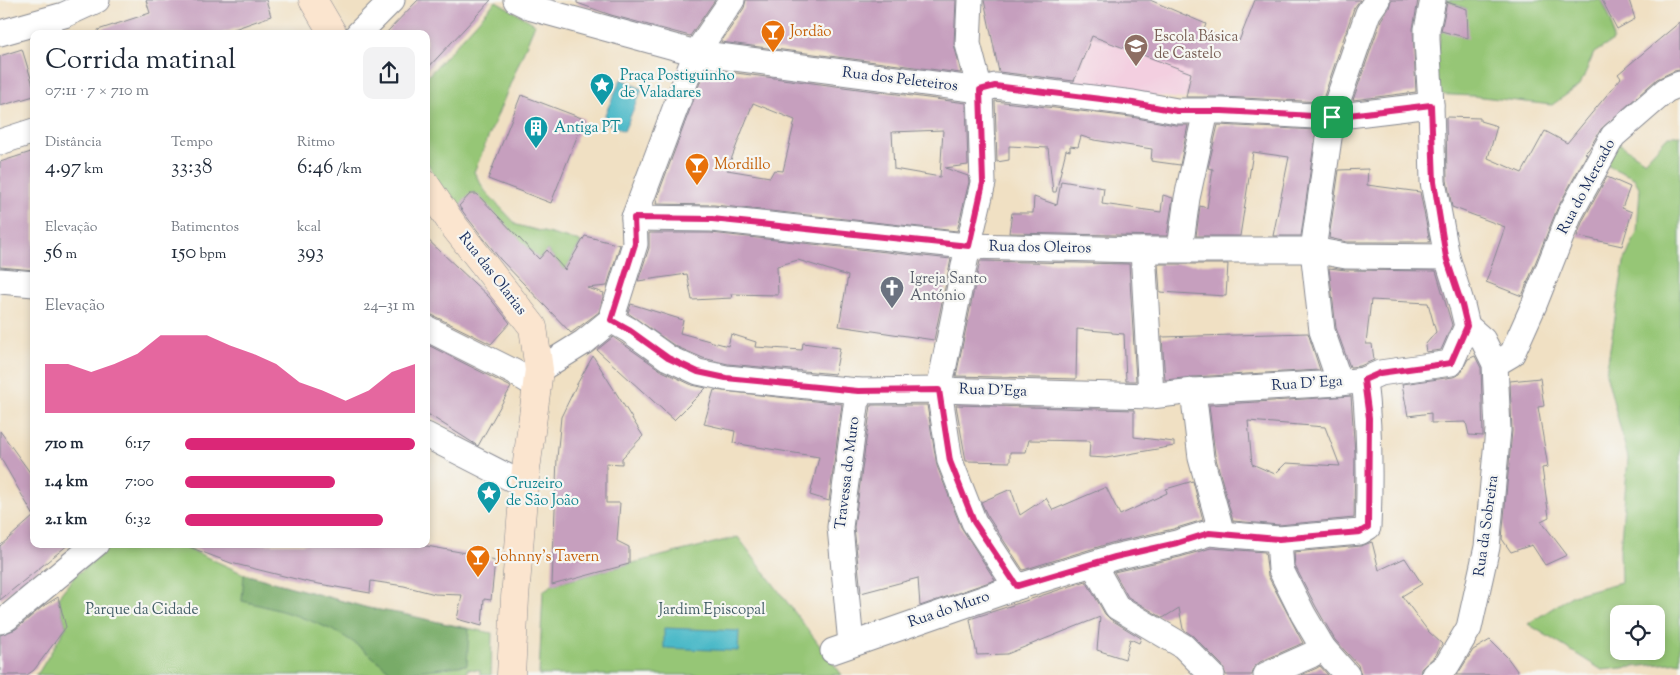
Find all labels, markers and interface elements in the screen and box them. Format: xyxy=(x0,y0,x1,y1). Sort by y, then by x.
bar icon: Jordão xyxy=(760,19,786,53)
place label: Jordão xyxy=(789,22,832,43)
place label: Escola Básica de Castelo xyxy=(1154,27,1238,65)
school or university icon: Escola Básica de Castelo xyxy=(1123,33,1149,67)
text: Corrida matinal xyxy=(45,41,236,81)
button: share xyxy=(363,47,415,99)
street label: Rua dos Peleteiros xyxy=(841,62,959,98)
place label: Praça Postiguinho de Valadares xyxy=(620,66,735,104)
place icon: Praça Postiguinho de Valadares xyxy=(589,72,615,106)
text: 07:11 · 7 × 710 m xyxy=(45,80,149,103)
pin xyxy=(1311,96,1353,138)
icon: arrive xyxy=(1318,103,1346,131)
building icon: Antiga PT xyxy=(523,115,549,149)
place label: Antiga PT xyxy=(554,118,621,139)
text: Distância xyxy=(45,133,102,153)
text: Tempo xyxy=(171,133,213,153)
text: Ritmo xyxy=(297,133,335,153)
street label: Rua do Mercado xyxy=(1553,136,1621,238)
bar icon: Mordillo xyxy=(684,152,710,186)
text: 4.97 xyxy=(45,153,81,183)
text: 33:38 xyxy=(171,153,212,183)
text: 6:46 xyxy=(297,153,334,183)
place label: Mordillo xyxy=(714,155,771,176)
text: km xyxy=(81,160,103,180)
text: /km xyxy=(334,160,362,180)
text: Elevação xyxy=(45,218,97,238)
text: Batimentos xyxy=(171,218,239,238)
text: kcal xyxy=(297,218,321,238)
street label: Rua das Olarias xyxy=(453,228,531,320)
street label: Rua dos Oleiros xyxy=(989,237,1091,259)
text: 56 xyxy=(45,238,63,268)
text: 150 xyxy=(171,238,196,268)
text: 393 xyxy=(297,238,324,268)
text: m xyxy=(63,245,77,265)
text: bpm xyxy=(196,245,226,265)
place label: Igreja Santo António xyxy=(910,269,987,307)
church icon: Igreja Santo António xyxy=(879,275,905,309)
text: Elevação xyxy=(45,295,105,318)
text: 24–31 m xyxy=(363,295,415,318)
street label: Rua D' Ega xyxy=(1271,371,1343,397)
street label: Rua D'Ega xyxy=(959,379,1028,403)
street label: Travessa do Muro xyxy=(831,415,865,531)
text: 710 m xyxy=(45,433,83,456)
text: 6:17 xyxy=(125,433,150,456)
text: 1.4 km xyxy=(45,471,88,494)
text: 7:00 xyxy=(125,471,154,494)
place label: Cruzeiro de São João xyxy=(506,474,579,512)
street label: Rua da Sobreira xyxy=(1469,474,1505,578)
place icon: Cruzeiro de São João xyxy=(476,480,502,514)
text: 2.1 km xyxy=(45,509,87,532)
text: 6:32 xyxy=(125,509,151,532)
bar icon: Johnny's Tavern xyxy=(465,544,491,578)
place label: Johnny's Tavern xyxy=(495,547,600,568)
street label: Rua do Muro xyxy=(905,586,993,634)
park label: Parque da Cidade xyxy=(86,600,198,621)
park label: Jardim Episcopal xyxy=(658,600,765,621)
map controls xyxy=(1610,605,1665,660)
button: locate xyxy=(1610,605,1665,660)

